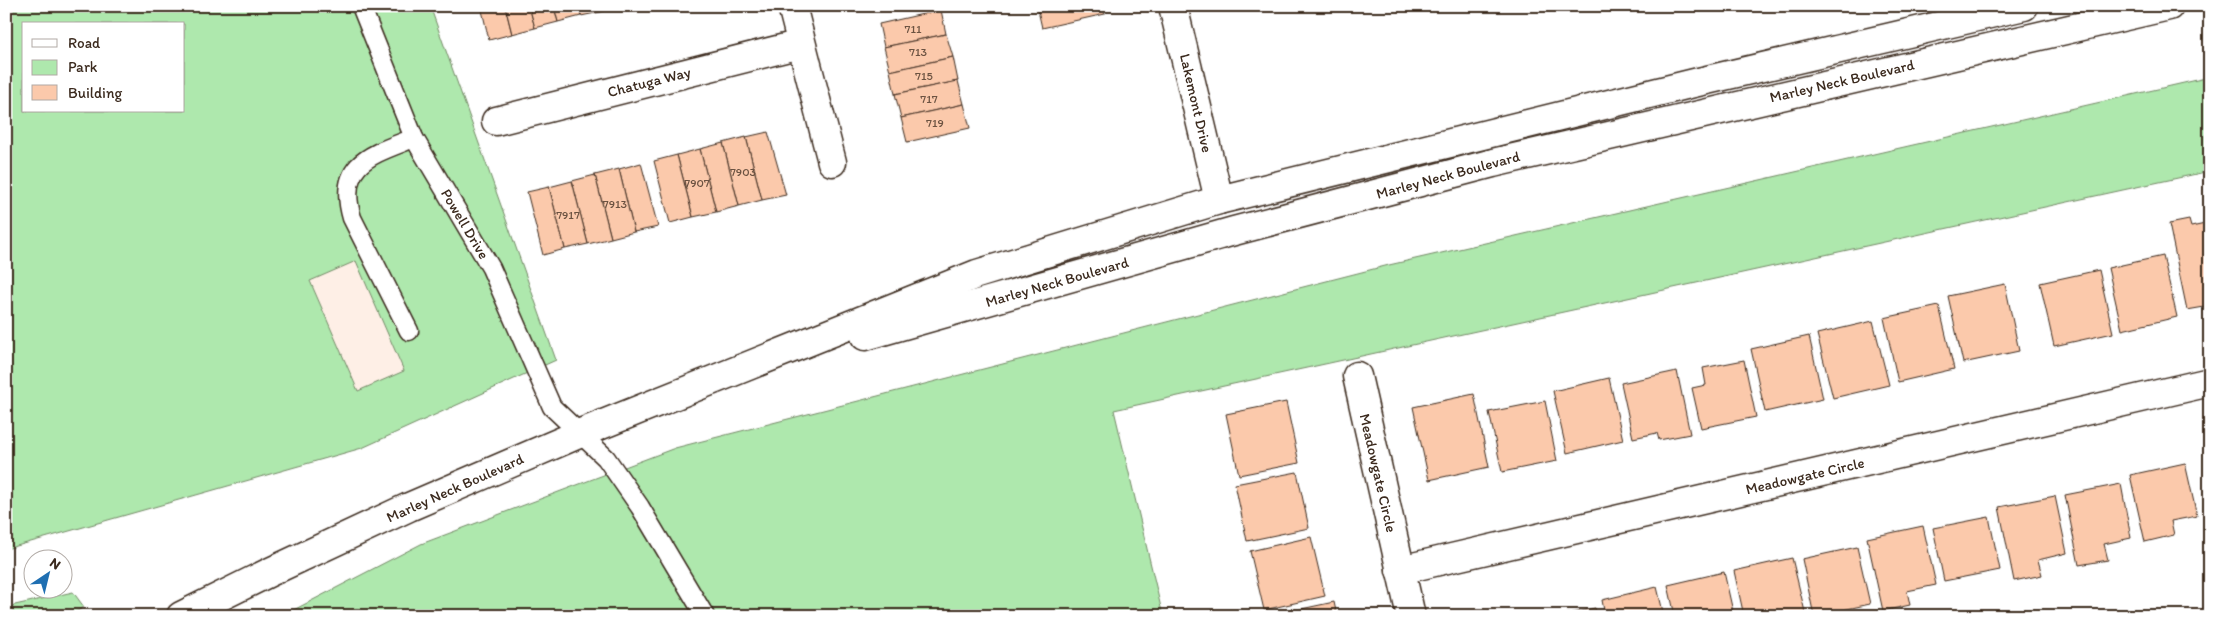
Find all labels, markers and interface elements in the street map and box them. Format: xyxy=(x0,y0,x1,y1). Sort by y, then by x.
legend xyxy=(22,22,185,112)
house number: 711 xyxy=(904,22,922,36)
text: Road xyxy=(68,34,101,52)
house number: 713 xyxy=(909,45,927,59)
street label: Lakemont Drive xyxy=(1176,52,1216,154)
street label: Marley Neck Boulevard xyxy=(1768,56,1916,106)
text: Park xyxy=(68,58,98,76)
street label: Chatuga Way xyxy=(605,63,693,101)
house number: 715 xyxy=(915,69,933,83)
text: Building xyxy=(68,84,122,102)
house number: 717 xyxy=(920,92,938,106)
house number: 719 xyxy=(926,116,944,130)
street label: Marley Neck Boulevard xyxy=(1374,147,1522,203)
house number: 7903 xyxy=(730,165,757,179)
house number: 7907 xyxy=(684,176,710,190)
street label: Powell Drive xyxy=(437,186,493,262)
house number: 7913 xyxy=(603,197,628,211)
house number: 7917 xyxy=(556,208,580,222)
street label: Marley Neck Boulevard xyxy=(983,253,1131,311)
street label: Meadowgate Circle xyxy=(1356,412,1400,534)
street label: Marley Neck Boulevard xyxy=(384,450,526,526)
street label: Meadowgate Circle xyxy=(1744,454,1866,498)
north arrow xyxy=(22,550,72,600)
text: N xyxy=(46,554,64,573)

